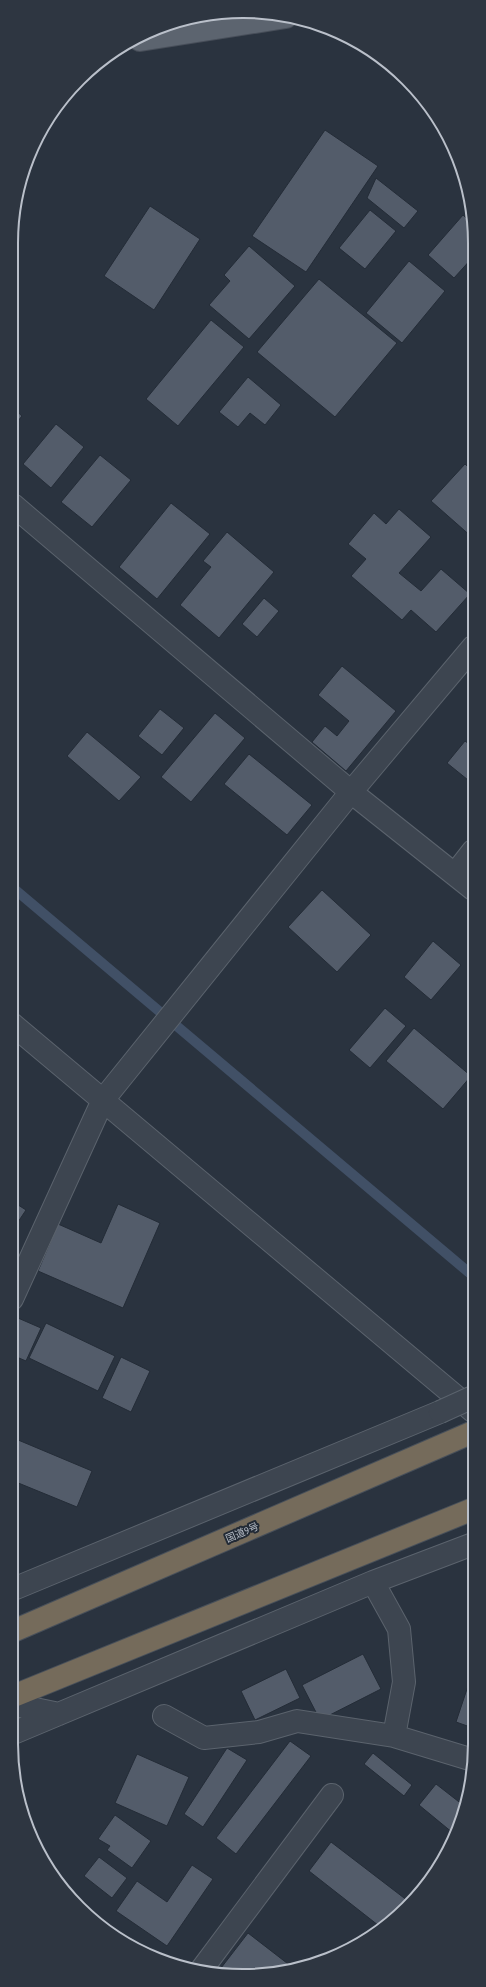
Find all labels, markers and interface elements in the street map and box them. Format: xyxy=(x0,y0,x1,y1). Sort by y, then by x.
street label: 国道9号 xyxy=(224,1521,260,1544)

